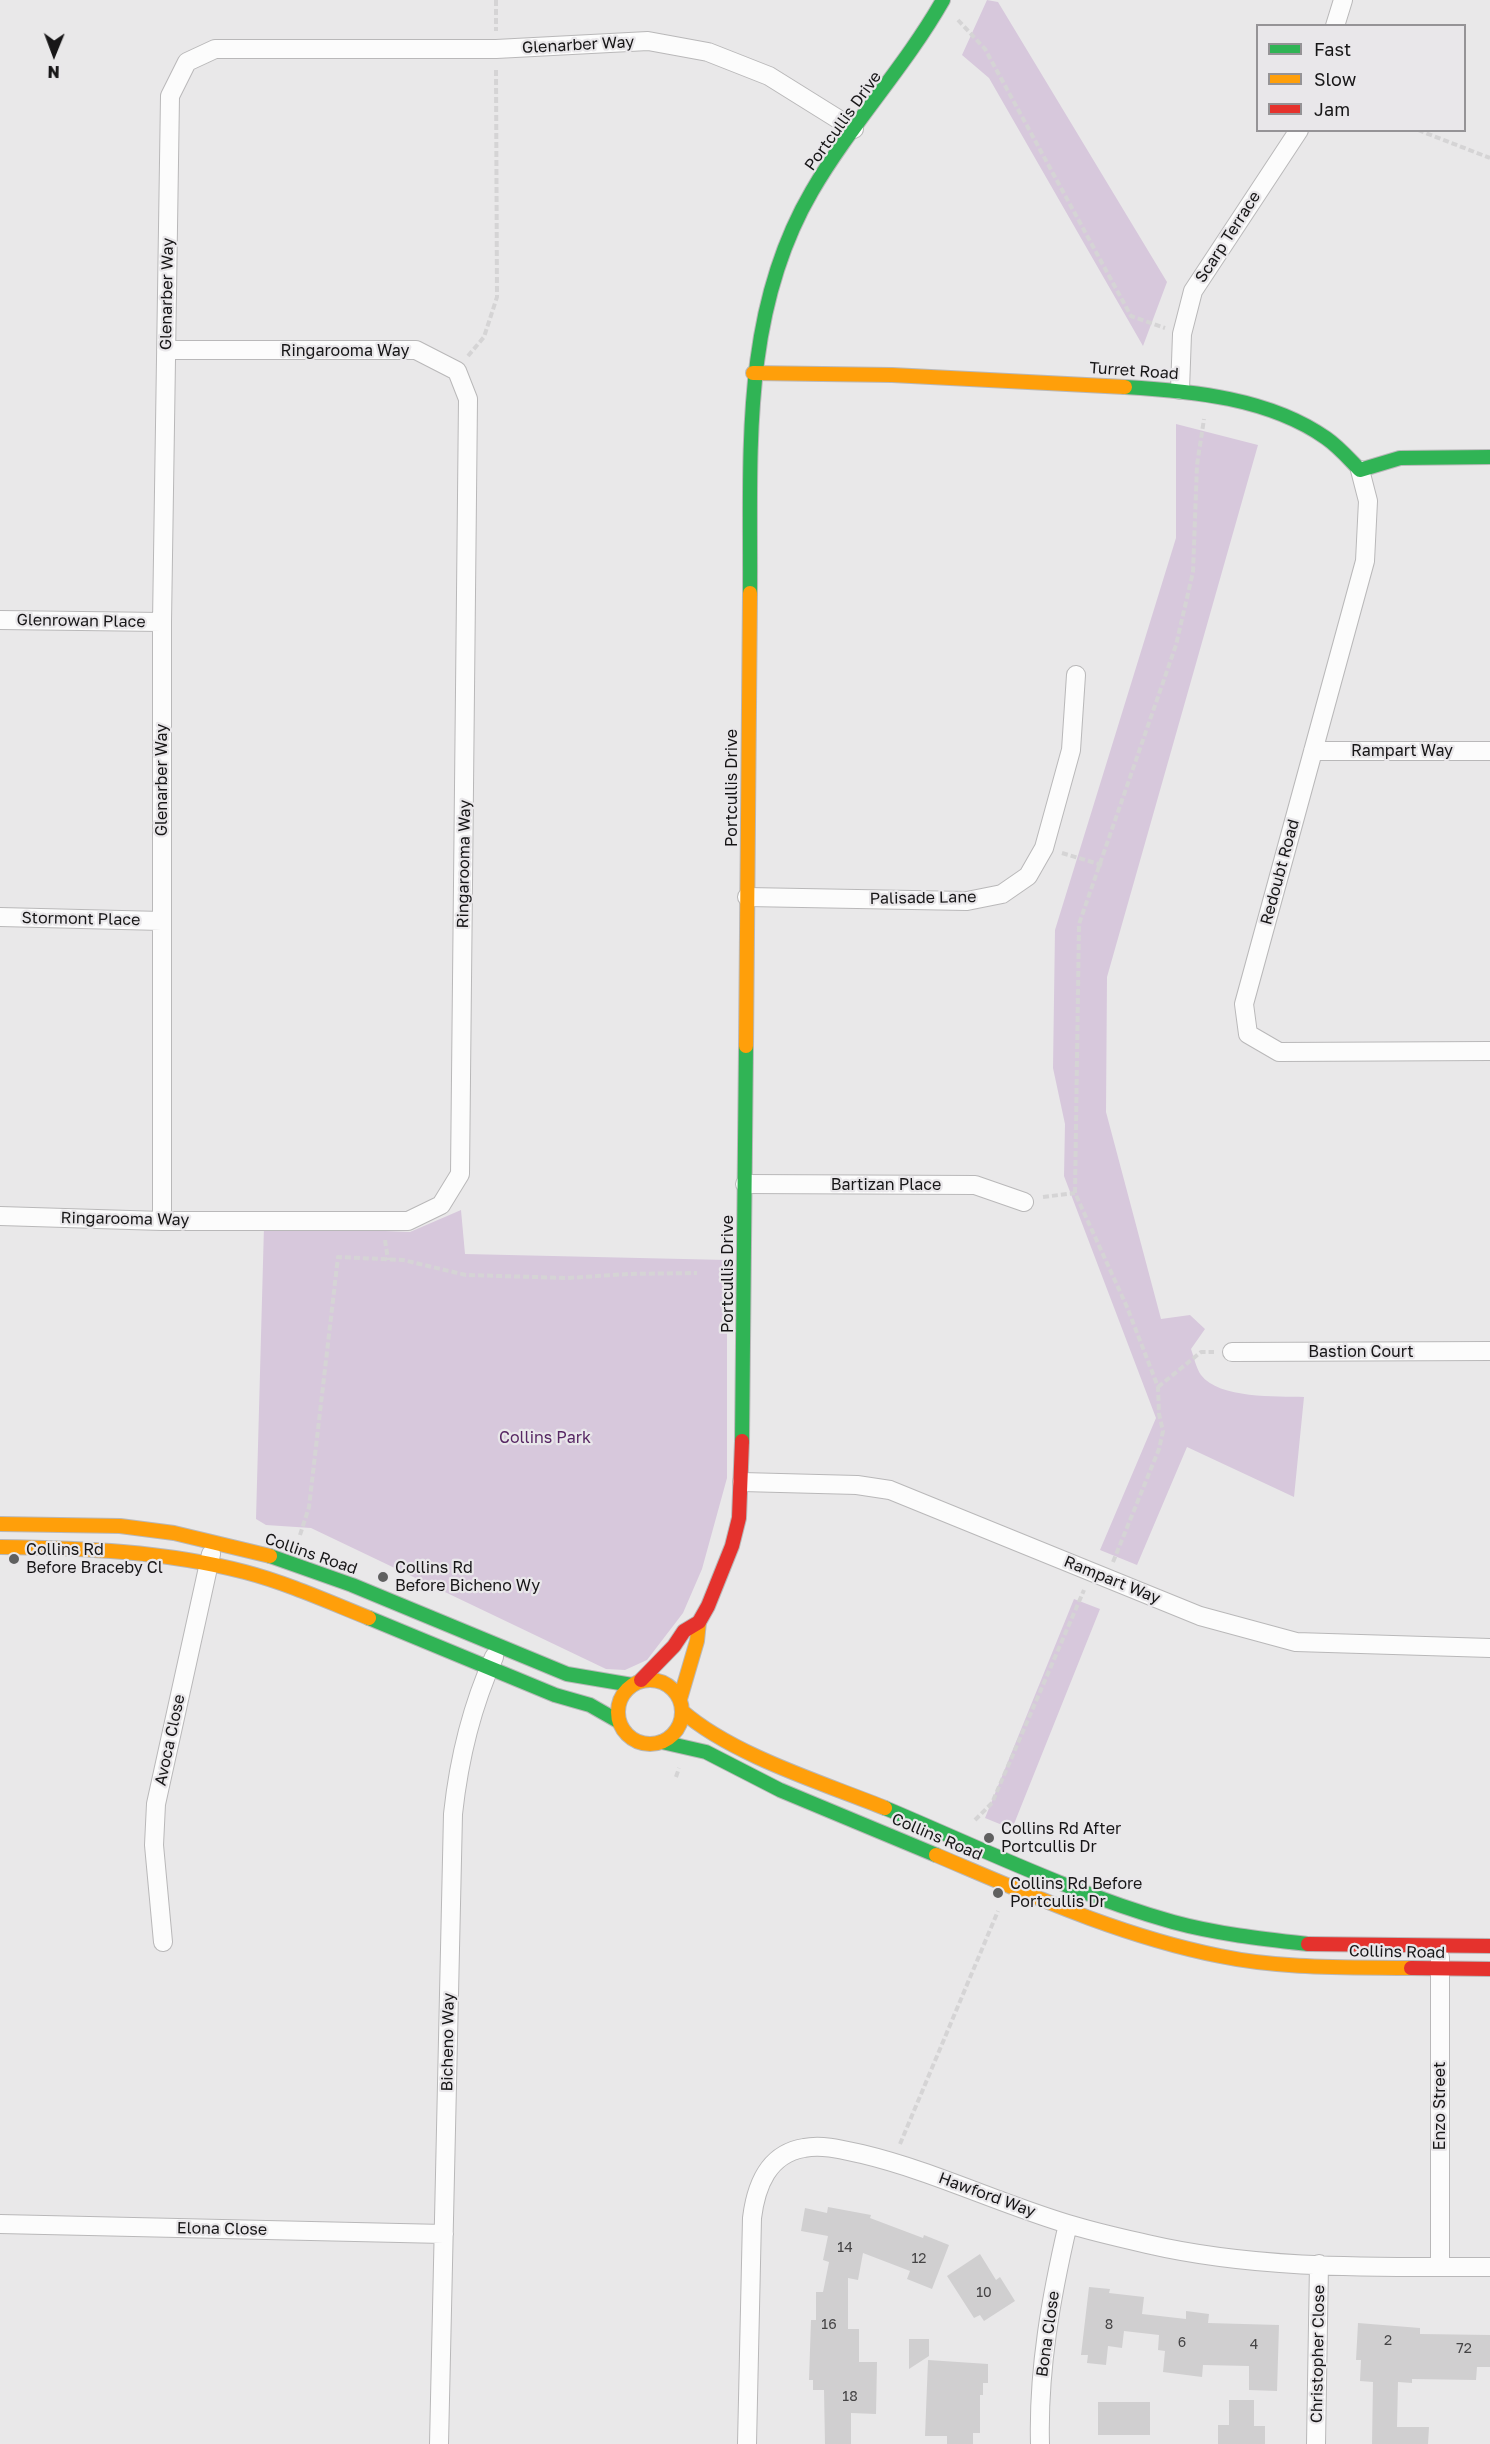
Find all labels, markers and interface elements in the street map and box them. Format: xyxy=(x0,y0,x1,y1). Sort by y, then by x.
north arrow xyxy=(24,24,84,84)
legend xyxy=(1256,24,1466,132)
street label: Glenarber Way xyxy=(521,32,635,58)
text: Fast xyxy=(1314,38,1351,60)
text: N xyxy=(47,62,60,82)
street label: Portcullis Drive xyxy=(801,68,885,174)
text: Slow xyxy=(1314,68,1356,90)
text: Jam xyxy=(1314,98,1350,120)
street label: Scarp Terrace xyxy=(1191,188,1265,286)
street label: Glenarber Way xyxy=(156,238,178,350)
street label: Ringarooma Way xyxy=(281,341,409,361)
street label: Turret Road xyxy=(1089,358,1179,384)
street label: Glenrowan Place xyxy=(16,610,146,632)
street label: Glenarber Way xyxy=(152,724,172,836)
street label: Portcullis Drive xyxy=(722,729,742,847)
street label: Rampart Way xyxy=(1351,741,1453,761)
street label: Ringarooma Way xyxy=(453,799,475,929)
street label: Redoubt Road xyxy=(1257,817,1303,927)
street label: Palisade Lane xyxy=(869,887,977,909)
street label: Stormont Place xyxy=(22,908,140,930)
street label: Bartizan Place xyxy=(831,1175,941,1195)
street label: Ringarooma Way xyxy=(60,1208,190,1230)
street label: Portcullis Drive xyxy=(718,1215,738,1333)
street label: Bastion Court xyxy=(1308,1342,1414,1362)
park label: Collins Park xyxy=(499,1428,591,1448)
street label: Collins Road xyxy=(262,1529,360,1579)
place label: Collins Rd Before Braceby Cl xyxy=(26,1540,163,1578)
marker: Collins Rd Before Braceby Cl xyxy=(7,1552,21,1566)
street label: Rampart Way xyxy=(1061,1552,1163,1608)
place label: Collins Rd Before Bicheno Wy xyxy=(395,1558,540,1596)
marker: Collins Rd Before Bicheno Wy xyxy=(376,1570,390,1584)
street label: Avoca Close xyxy=(151,1693,189,1787)
street label: Collins Road xyxy=(889,1809,985,1865)
place label: Collins Rd After Portcullis Dr xyxy=(1001,1819,1121,1857)
marker: Collins Rd After Portcullis Dr xyxy=(982,1831,996,1845)
place label: Collins Rd Before Portcullis Dr xyxy=(1010,1874,1142,1912)
marker: Collins Rd Before Portcullis Dr xyxy=(991,1886,1005,1900)
street label: Collins Road xyxy=(1349,1942,1445,1962)
street label: Bicheno Way xyxy=(438,1992,458,2092)
street label: Enzo Street xyxy=(1430,2062,1450,2150)
street label: Hawford Way xyxy=(936,2169,1038,2221)
street label: Elona Close xyxy=(177,2219,267,2239)
house number: 14 xyxy=(837,2240,853,2256)
house number: 12 xyxy=(912,2251,926,2267)
house number: 10 xyxy=(976,2285,992,2301)
street label: Christopher Close xyxy=(1307,2285,1329,2423)
street label: Bona Close xyxy=(1032,2290,1064,2378)
house number: 16 xyxy=(821,2317,837,2333)
house number: 8 xyxy=(1105,2317,1113,2333)
house number: 2 xyxy=(1384,2333,1392,2349)
house number: 6 xyxy=(1178,2335,1186,2351)
house number: 4 xyxy=(1250,2337,1258,2353)
house number: 72 xyxy=(1456,2341,1472,2357)
house number: 18 xyxy=(842,2389,858,2405)

